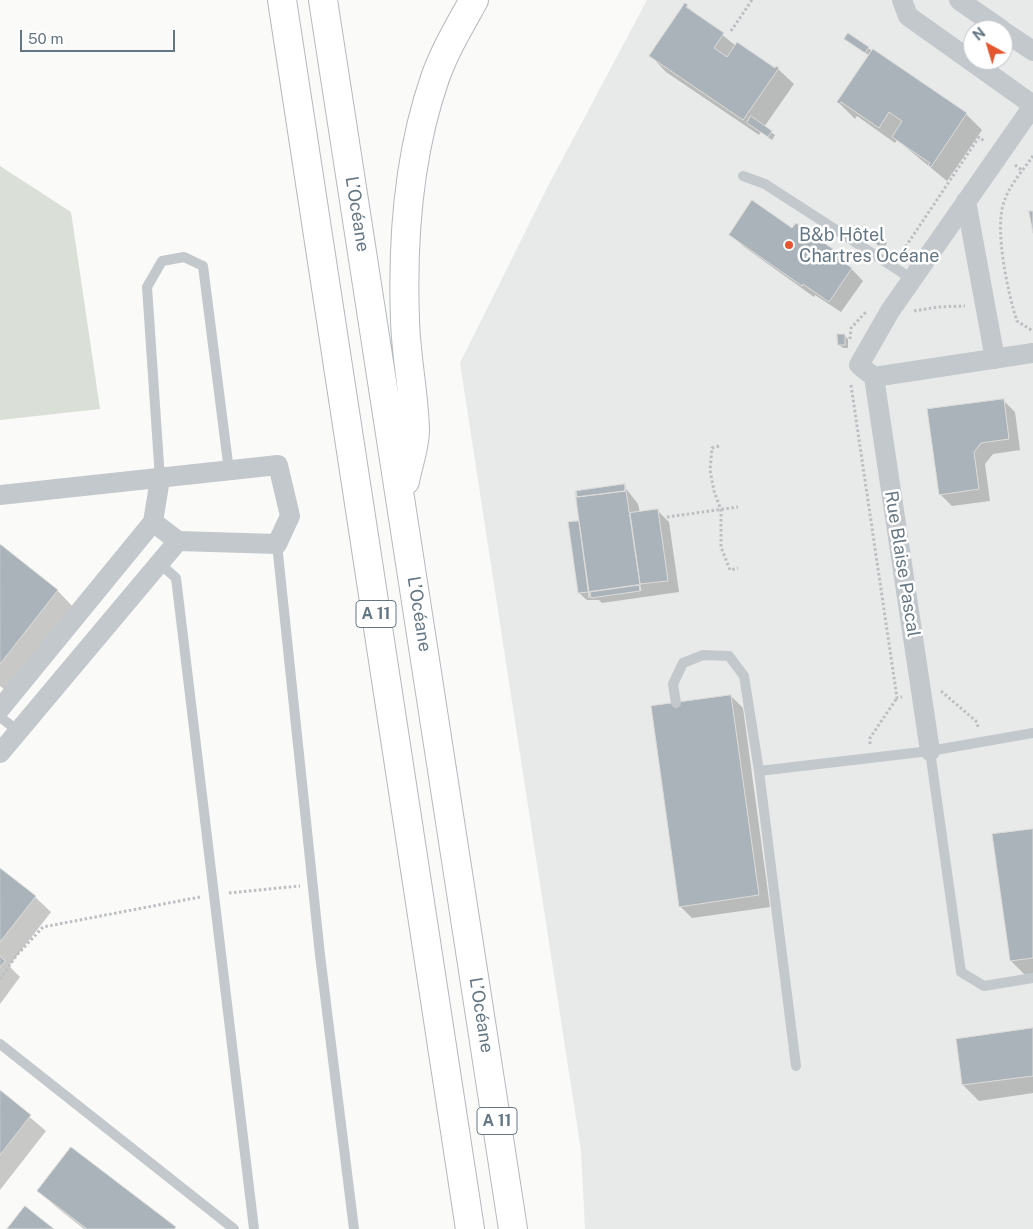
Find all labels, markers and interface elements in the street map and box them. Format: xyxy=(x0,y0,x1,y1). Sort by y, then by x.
scale bar xyxy=(22,20,178,52)
north arrow xyxy=(963,20,1013,70)
text: N xyxy=(970,24,988,44)
text: 50 m xyxy=(28,30,63,47)
street label: L’Océane xyxy=(340,175,374,253)
place label: B&b Hôtel Chartres Océane xyxy=(799,224,939,266)
marker: B&b Hôtel Chartres Océane xyxy=(783,239,795,251)
street label: Rue Blaise Pascal xyxy=(880,489,924,639)
street label: L’Océane xyxy=(402,575,436,653)
road number: A 11 xyxy=(356,600,396,628)
street label: L’Océane xyxy=(464,976,498,1054)
road number: A 11 xyxy=(477,1108,517,1134)

